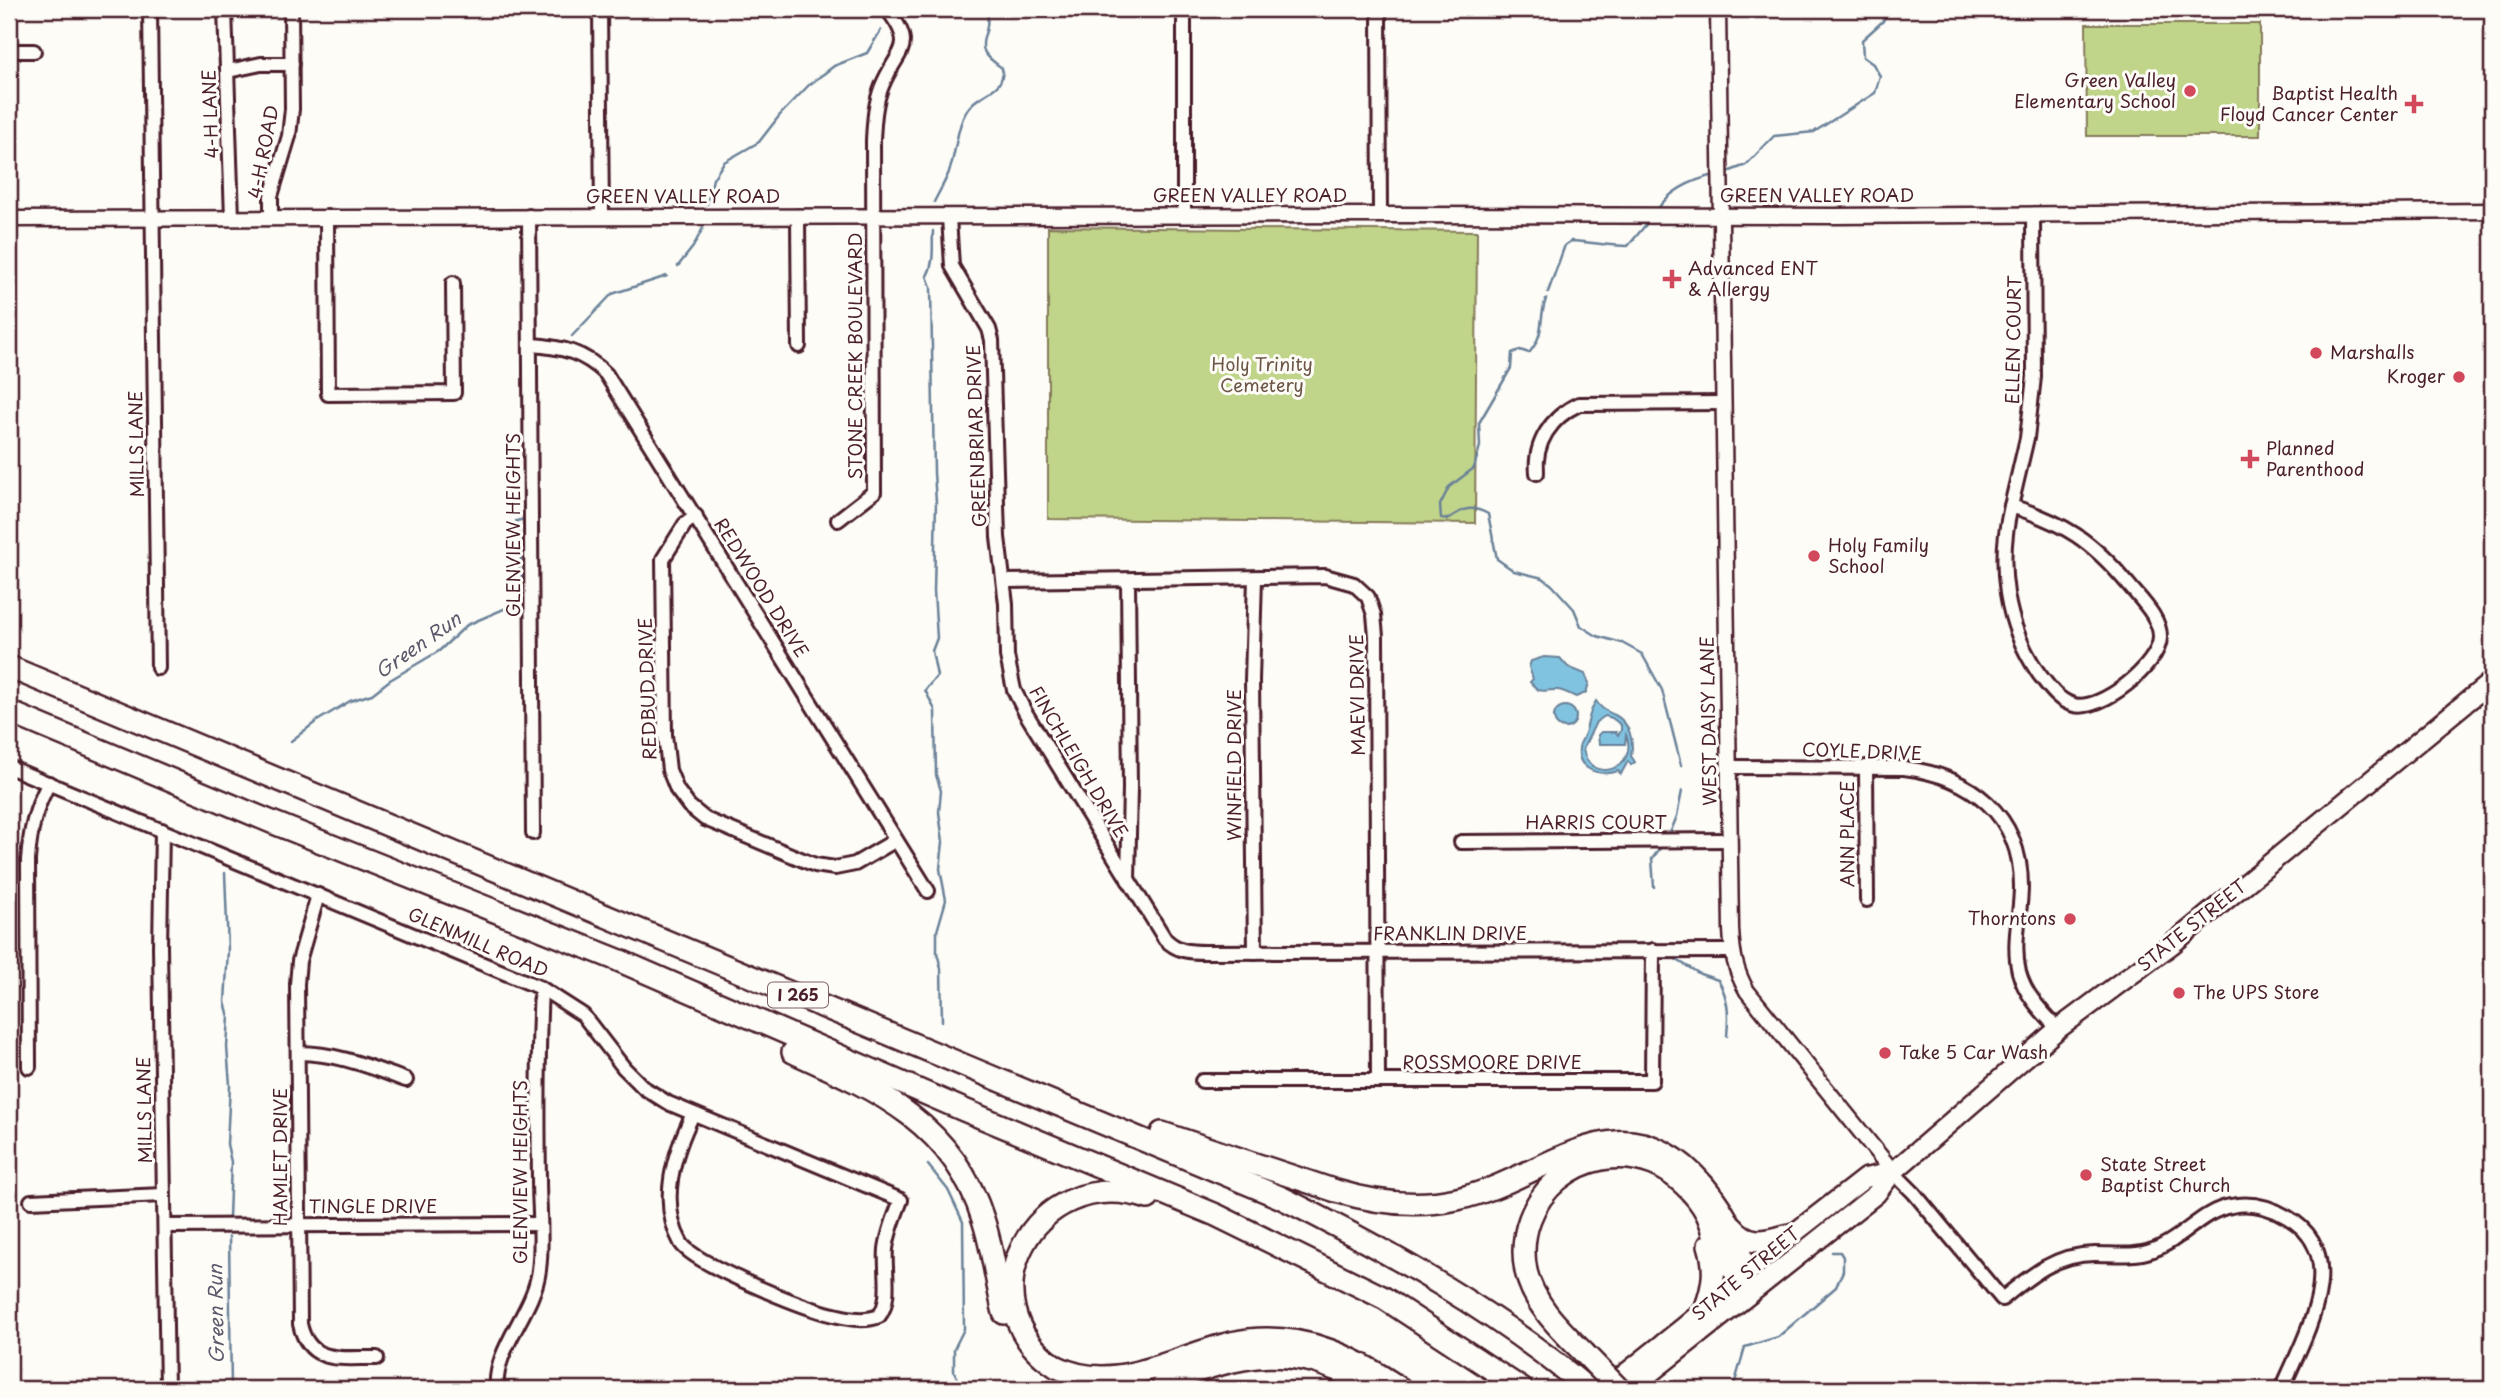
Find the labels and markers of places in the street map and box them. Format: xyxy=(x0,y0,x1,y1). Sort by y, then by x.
place label: Green Valley Elementary School xyxy=(2014,66,2176,114)
place label: Baptist Health Floyd Cancer Center xyxy=(2220,79,2399,127)
marker: Green Valley Elementary School xyxy=(2182,83,2198,99)
marker: Baptist Health Floyd Cancer Center xyxy=(2404,94,2424,114)
place label: Advanced ENT & Allergy xyxy=(1688,254,1818,302)
marker: Advanced ENT & Allergy xyxy=(1662,269,1682,289)
place label: Marshalls xyxy=(2330,338,2415,365)
marker: Marshalls xyxy=(2308,345,2324,361)
place label: Kroger xyxy=(2387,362,2446,389)
marker: Kroger xyxy=(2451,369,2467,385)
place label: Planned Parenthood xyxy=(2266,434,2364,482)
marker: Planned Parenthood xyxy=(2240,449,2260,469)
place label: Holy Family School xyxy=(1828,531,1929,579)
marker: Holy Family School xyxy=(1806,548,1822,564)
place label: Thorntons xyxy=(1968,904,2056,931)
marker: Thorntons xyxy=(2062,911,2078,927)
place label: The UPS Store xyxy=(2193,978,2319,1005)
marker: The UPS Store xyxy=(2171,985,2187,1001)
place label: Take 5 Car Wash xyxy=(1899,1038,2048,1065)
marker: Take 5 Car Wash xyxy=(1877,1045,1893,1061)
place label: State Street Baptist Church xyxy=(2100,1150,2230,1198)
marker: State Street Baptist Church xyxy=(2078,1167,2094,1183)

